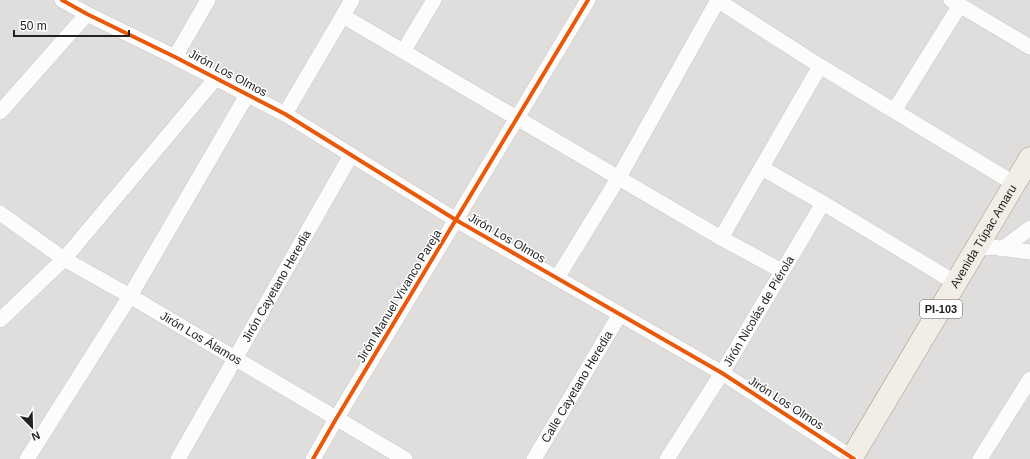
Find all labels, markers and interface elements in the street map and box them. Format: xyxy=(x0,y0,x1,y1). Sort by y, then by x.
scale bar xyxy=(14,12,129,38)
text: 50 m xyxy=(20,19,47,33)
street label: Jirón Los Olmos xyxy=(186,46,270,100)
street label: Avenida Túpac Amaru xyxy=(947,182,1020,291)
street label: Jirón Los Olmos xyxy=(466,210,548,266)
street label: Jirón Cayetano Heredia xyxy=(239,227,314,344)
street label: Jirón Manuel Vivanco Pareja xyxy=(354,227,444,365)
street label: Jirón Nicolás de Piérola xyxy=(720,253,797,369)
road number: PI-103 xyxy=(920,300,962,318)
street label: Jirón Los Álamos xyxy=(158,309,244,368)
street label: Calle Cayetano Heredia xyxy=(538,328,616,445)
street label: Jirón Los Olmos xyxy=(746,374,826,432)
north arrow xyxy=(12,407,52,447)
text: N xyxy=(30,429,42,443)

